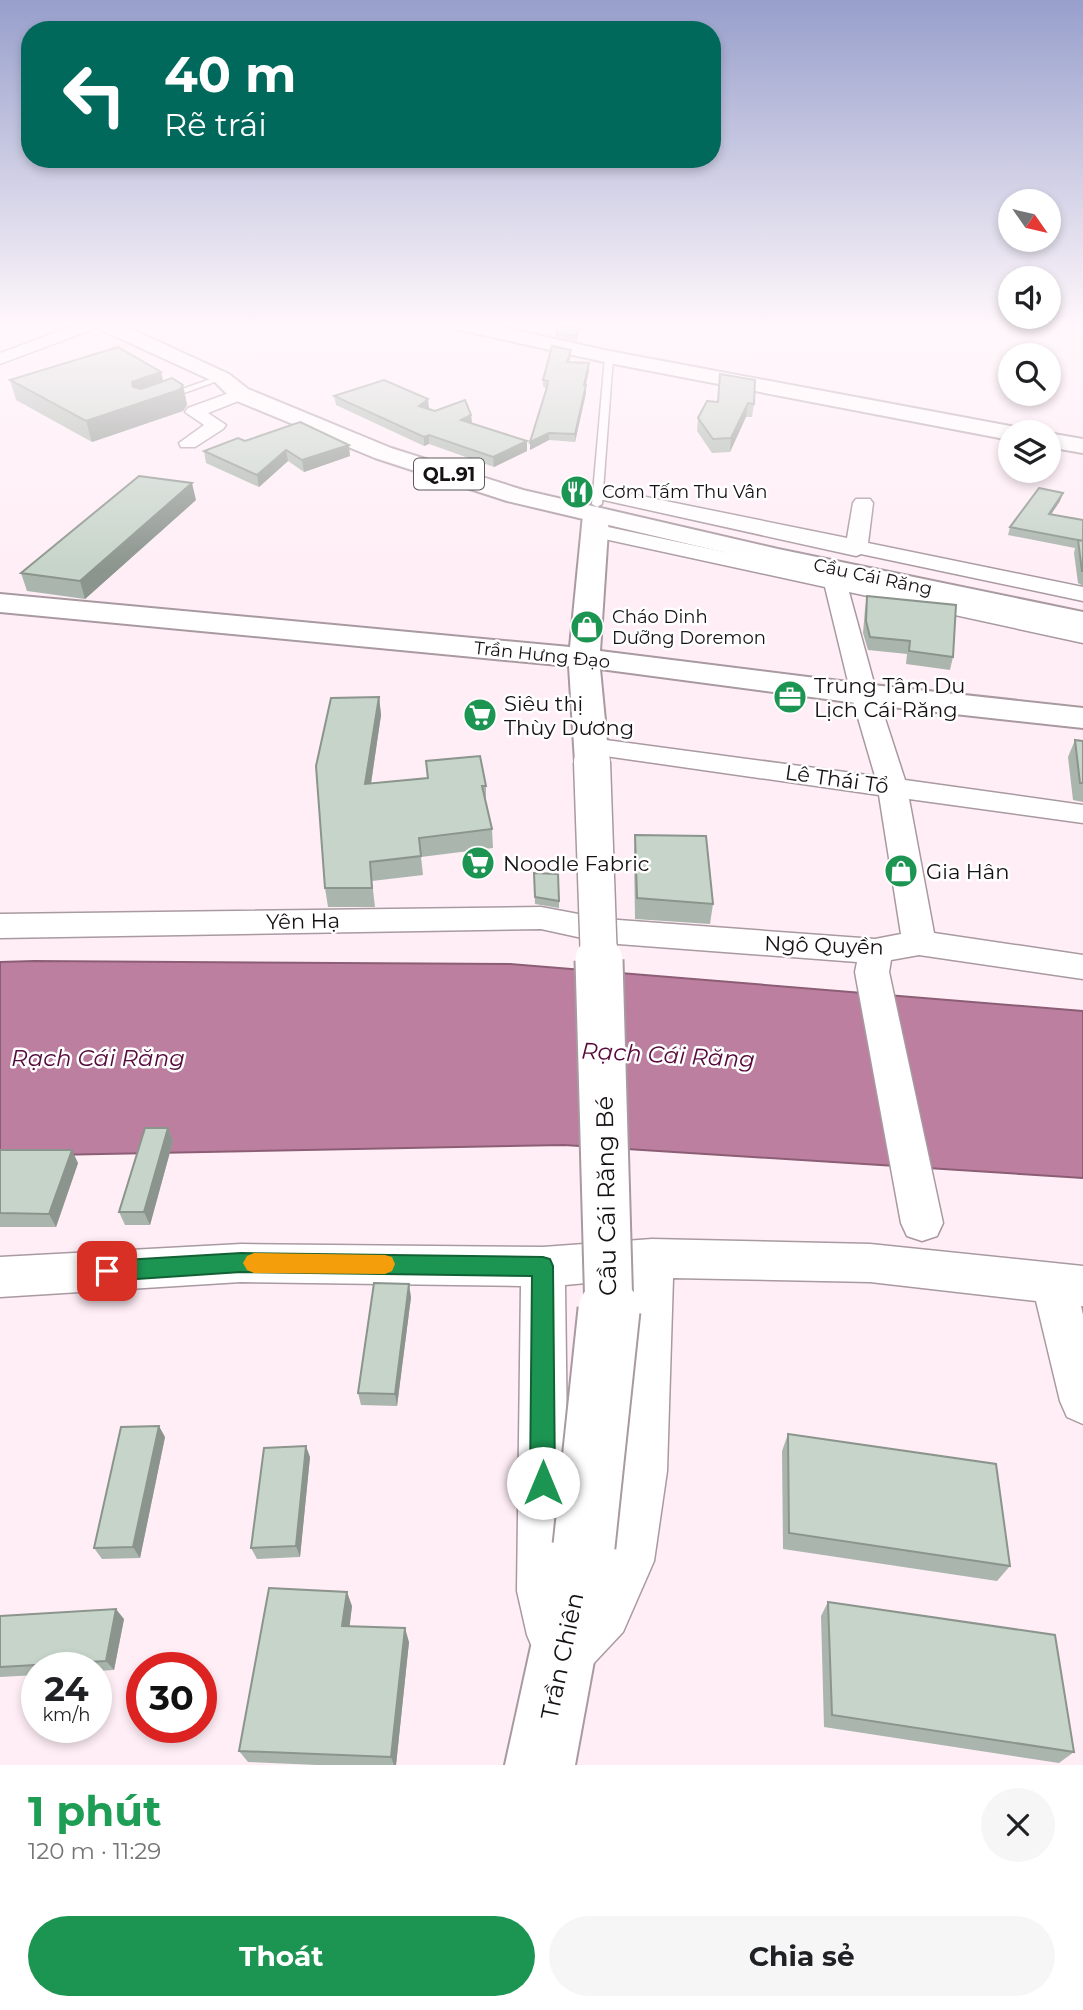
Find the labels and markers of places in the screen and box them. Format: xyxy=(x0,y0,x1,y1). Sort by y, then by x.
restaurant icon: Cơm Tấm Thu Vân xyxy=(558,473,596,511)
place label: Cơm Tấm Thu Vân xyxy=(602,481,767,503)
place label: Cháo Dinh Dưỡng Doremon xyxy=(612,606,766,649)
shop icon: Cháo Dinh Dưỡng Doremon xyxy=(568,608,606,646)
place label: Trung Tâm Du Lịch Cái Răng xyxy=(814,673,965,722)
office icon: Trung Tâm Du Lịch Cái Răng xyxy=(771,678,809,716)
place label: Siêu thị Thùy Dương xyxy=(504,691,634,740)
supermarket icon: Siêu thị Thùy Dương xyxy=(461,696,499,734)
supermarket icon: Noodle Fabric xyxy=(459,844,497,882)
place label: Noodle Fabric xyxy=(503,851,650,876)
shop icon: Gia Hân xyxy=(882,852,920,890)
place label: Gia Hân xyxy=(926,859,1009,884)
pin xyxy=(77,1241,137,1301)

